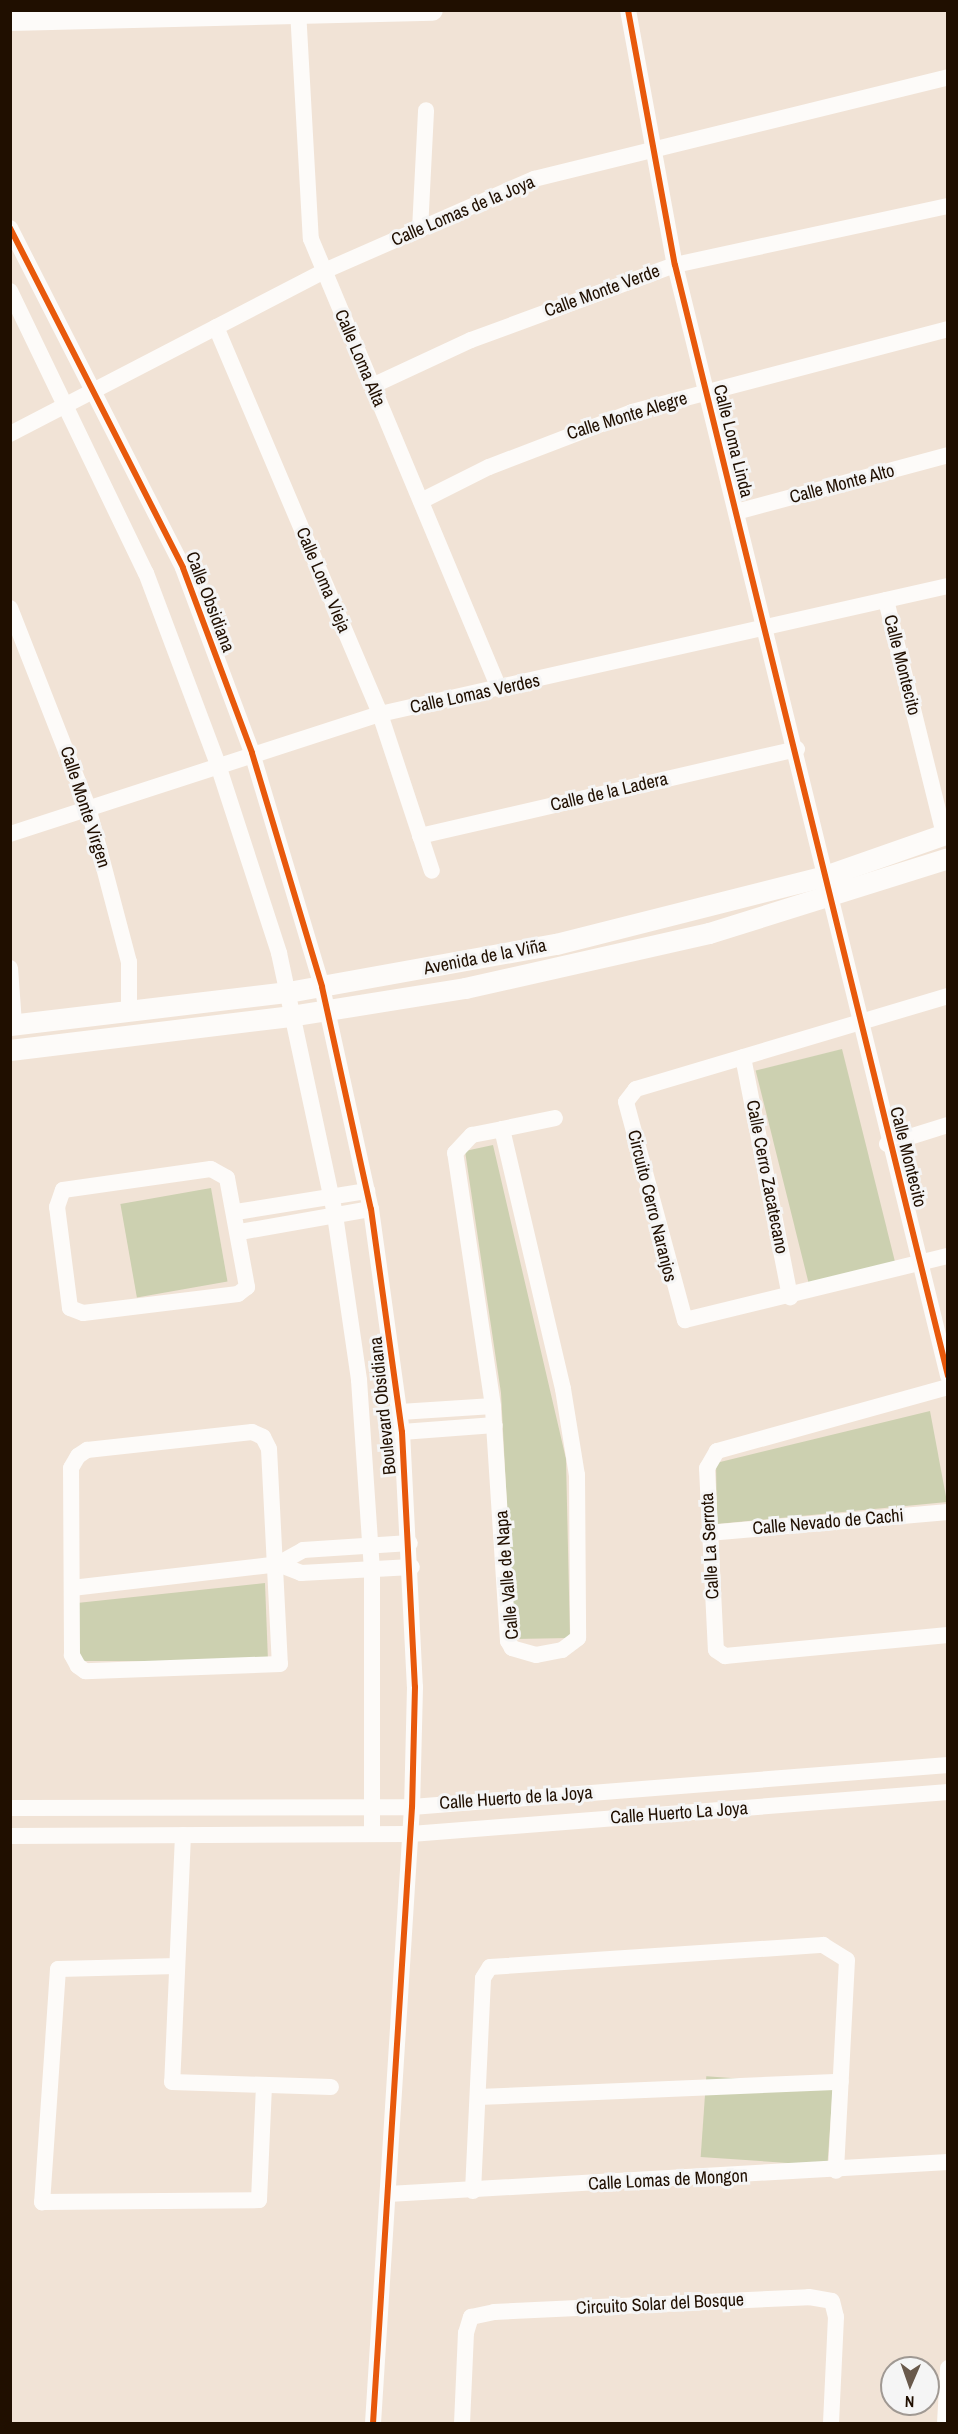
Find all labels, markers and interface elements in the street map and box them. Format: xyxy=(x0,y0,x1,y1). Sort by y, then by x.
street label: Calle Lomas de la Joya xyxy=(388,171,538,251)
street label: Calle Monte Verde xyxy=(541,260,663,322)
street label: Calle Loma Alta xyxy=(330,306,390,410)
street label: Calle Loma Linda xyxy=(709,382,757,500)
street label: Calle Monte Alegre xyxy=(564,387,690,445)
street label: Calle Monte Alto xyxy=(787,460,897,508)
street label: Calle Loma Vieja xyxy=(291,524,355,636)
street label: Calle Obsidiana xyxy=(181,549,239,655)
street label: Calle Montecito xyxy=(879,613,925,717)
street label: Calle Lomas Verdes xyxy=(408,670,542,718)
street label: Calle Monte Virgen xyxy=(55,744,115,870)
street label: Calle de la Ladera xyxy=(548,768,670,816)
street label: Avenida de la Viña xyxy=(422,935,548,979)
street label: Calle Cerro Zacatecano xyxy=(742,1098,792,1256)
street label: Calle Montecito xyxy=(885,1105,931,1209)
street label: Circuito Cerro Naranjos xyxy=(623,1128,681,1284)
street label: Boulevard Obsidiana xyxy=(365,1336,401,1476)
street label: Calle La Serrota xyxy=(696,1492,724,1600)
street label: Calle Nevado de Cachi xyxy=(751,1505,905,1539)
street label: Calle Valle de Napa xyxy=(491,1510,523,1640)
street label: Calle Huerto de la Joya xyxy=(439,1782,593,1814)
street label: Calle Huerto La Joya xyxy=(610,1797,748,1829)
street label: Calle Lomas de Mongon xyxy=(588,2165,748,2195)
street label: Circuito Solar del Bosque xyxy=(575,2289,745,2319)
north arrow xyxy=(880,2356,940,2416)
text: N xyxy=(904,2391,915,2413)

